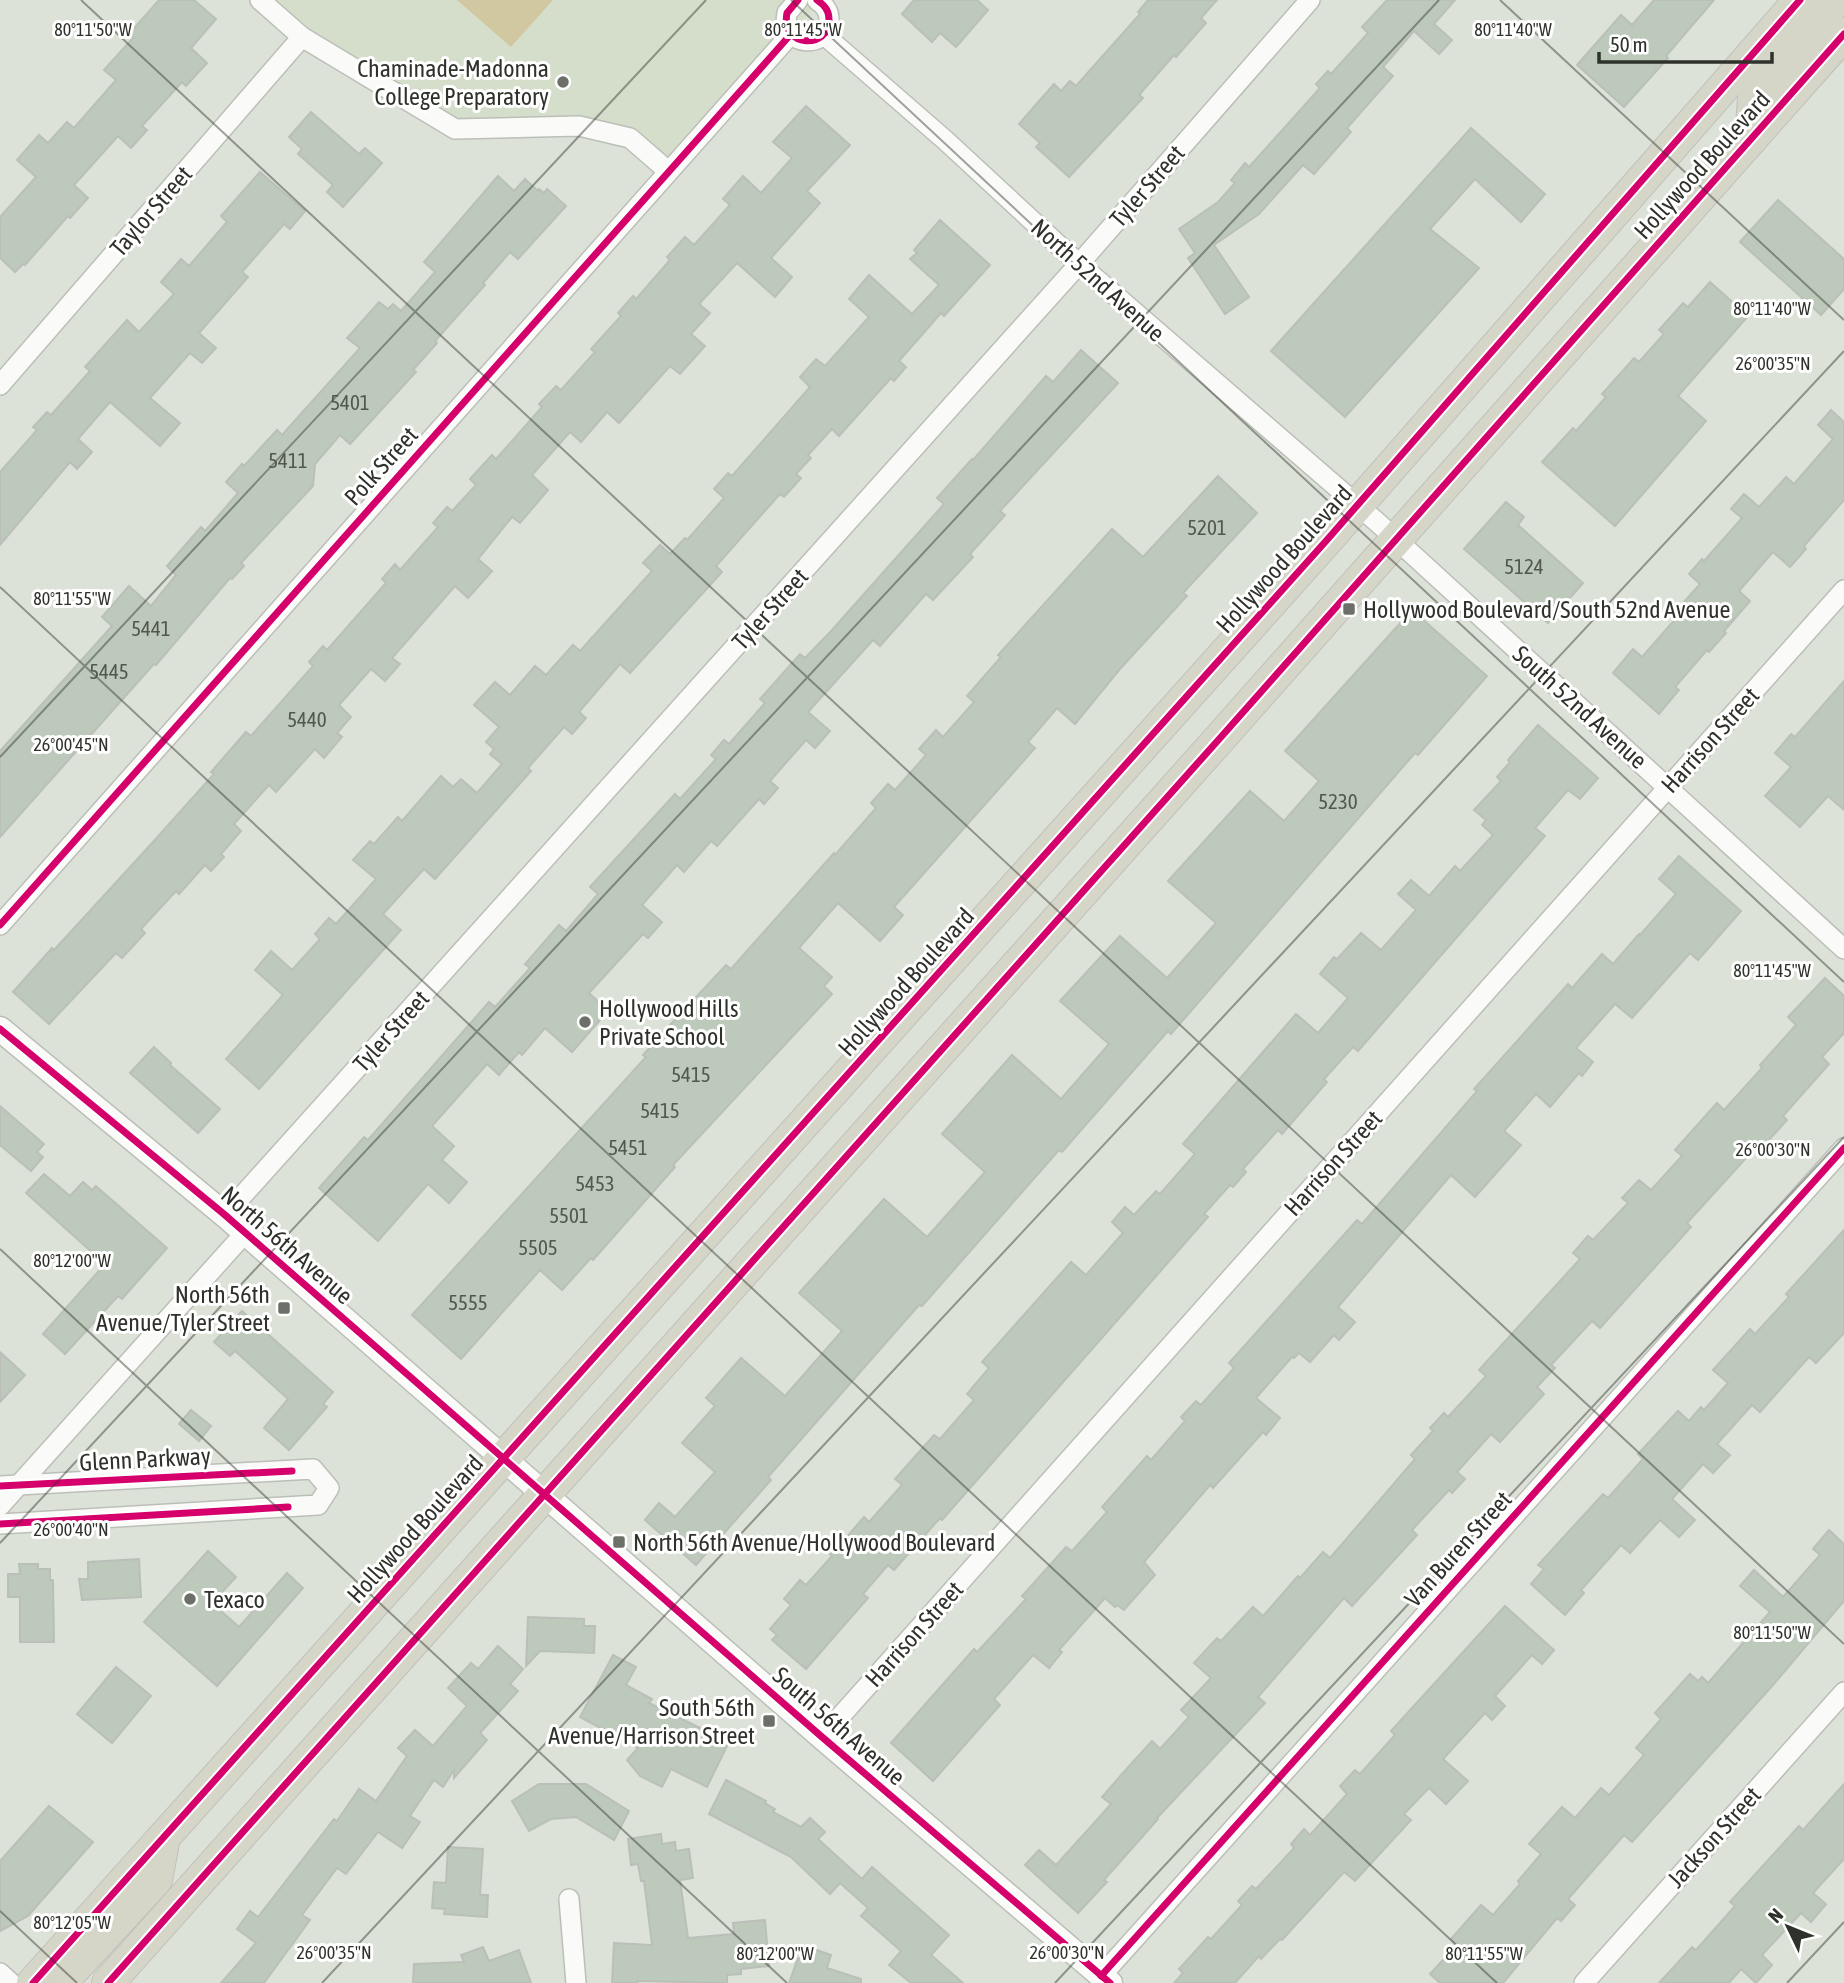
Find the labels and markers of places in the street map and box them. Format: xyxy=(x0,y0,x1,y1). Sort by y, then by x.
place label: Chaminade-Madonna College Preparatory xyxy=(357,55,549,110)
marker: Chaminade-Madonna College Preparatory xyxy=(555,74,571,90)
place label: Hollywood Boulevard/South 52nd Avenue xyxy=(1363,596,1730,623)
marker: Hollywood Boulevard/South 52nd Avenue xyxy=(1341,601,1357,617)
place label: Hollywood Hills Private School xyxy=(599,995,739,1050)
marker: Hollywood Hills Private School xyxy=(577,1014,593,1030)
place label: North 56th Avenue/Tyler Street xyxy=(96,1281,270,1336)
marker: North 56th Avenue/Tyler Street xyxy=(276,1300,292,1316)
place label: North 56th Avenue/Hollywood Boulevard xyxy=(633,1529,995,1556)
marker: North 56th Avenue/Hollywood Boulevard xyxy=(611,1534,627,1550)
place label: Texaco xyxy=(204,1586,265,1613)
marker: Texaco xyxy=(182,1591,198,1607)
place label: South 56th Avenue/Harrison Street xyxy=(548,1694,755,1749)
marker: South 56th Avenue/Harrison Street xyxy=(761,1713,777,1729)

